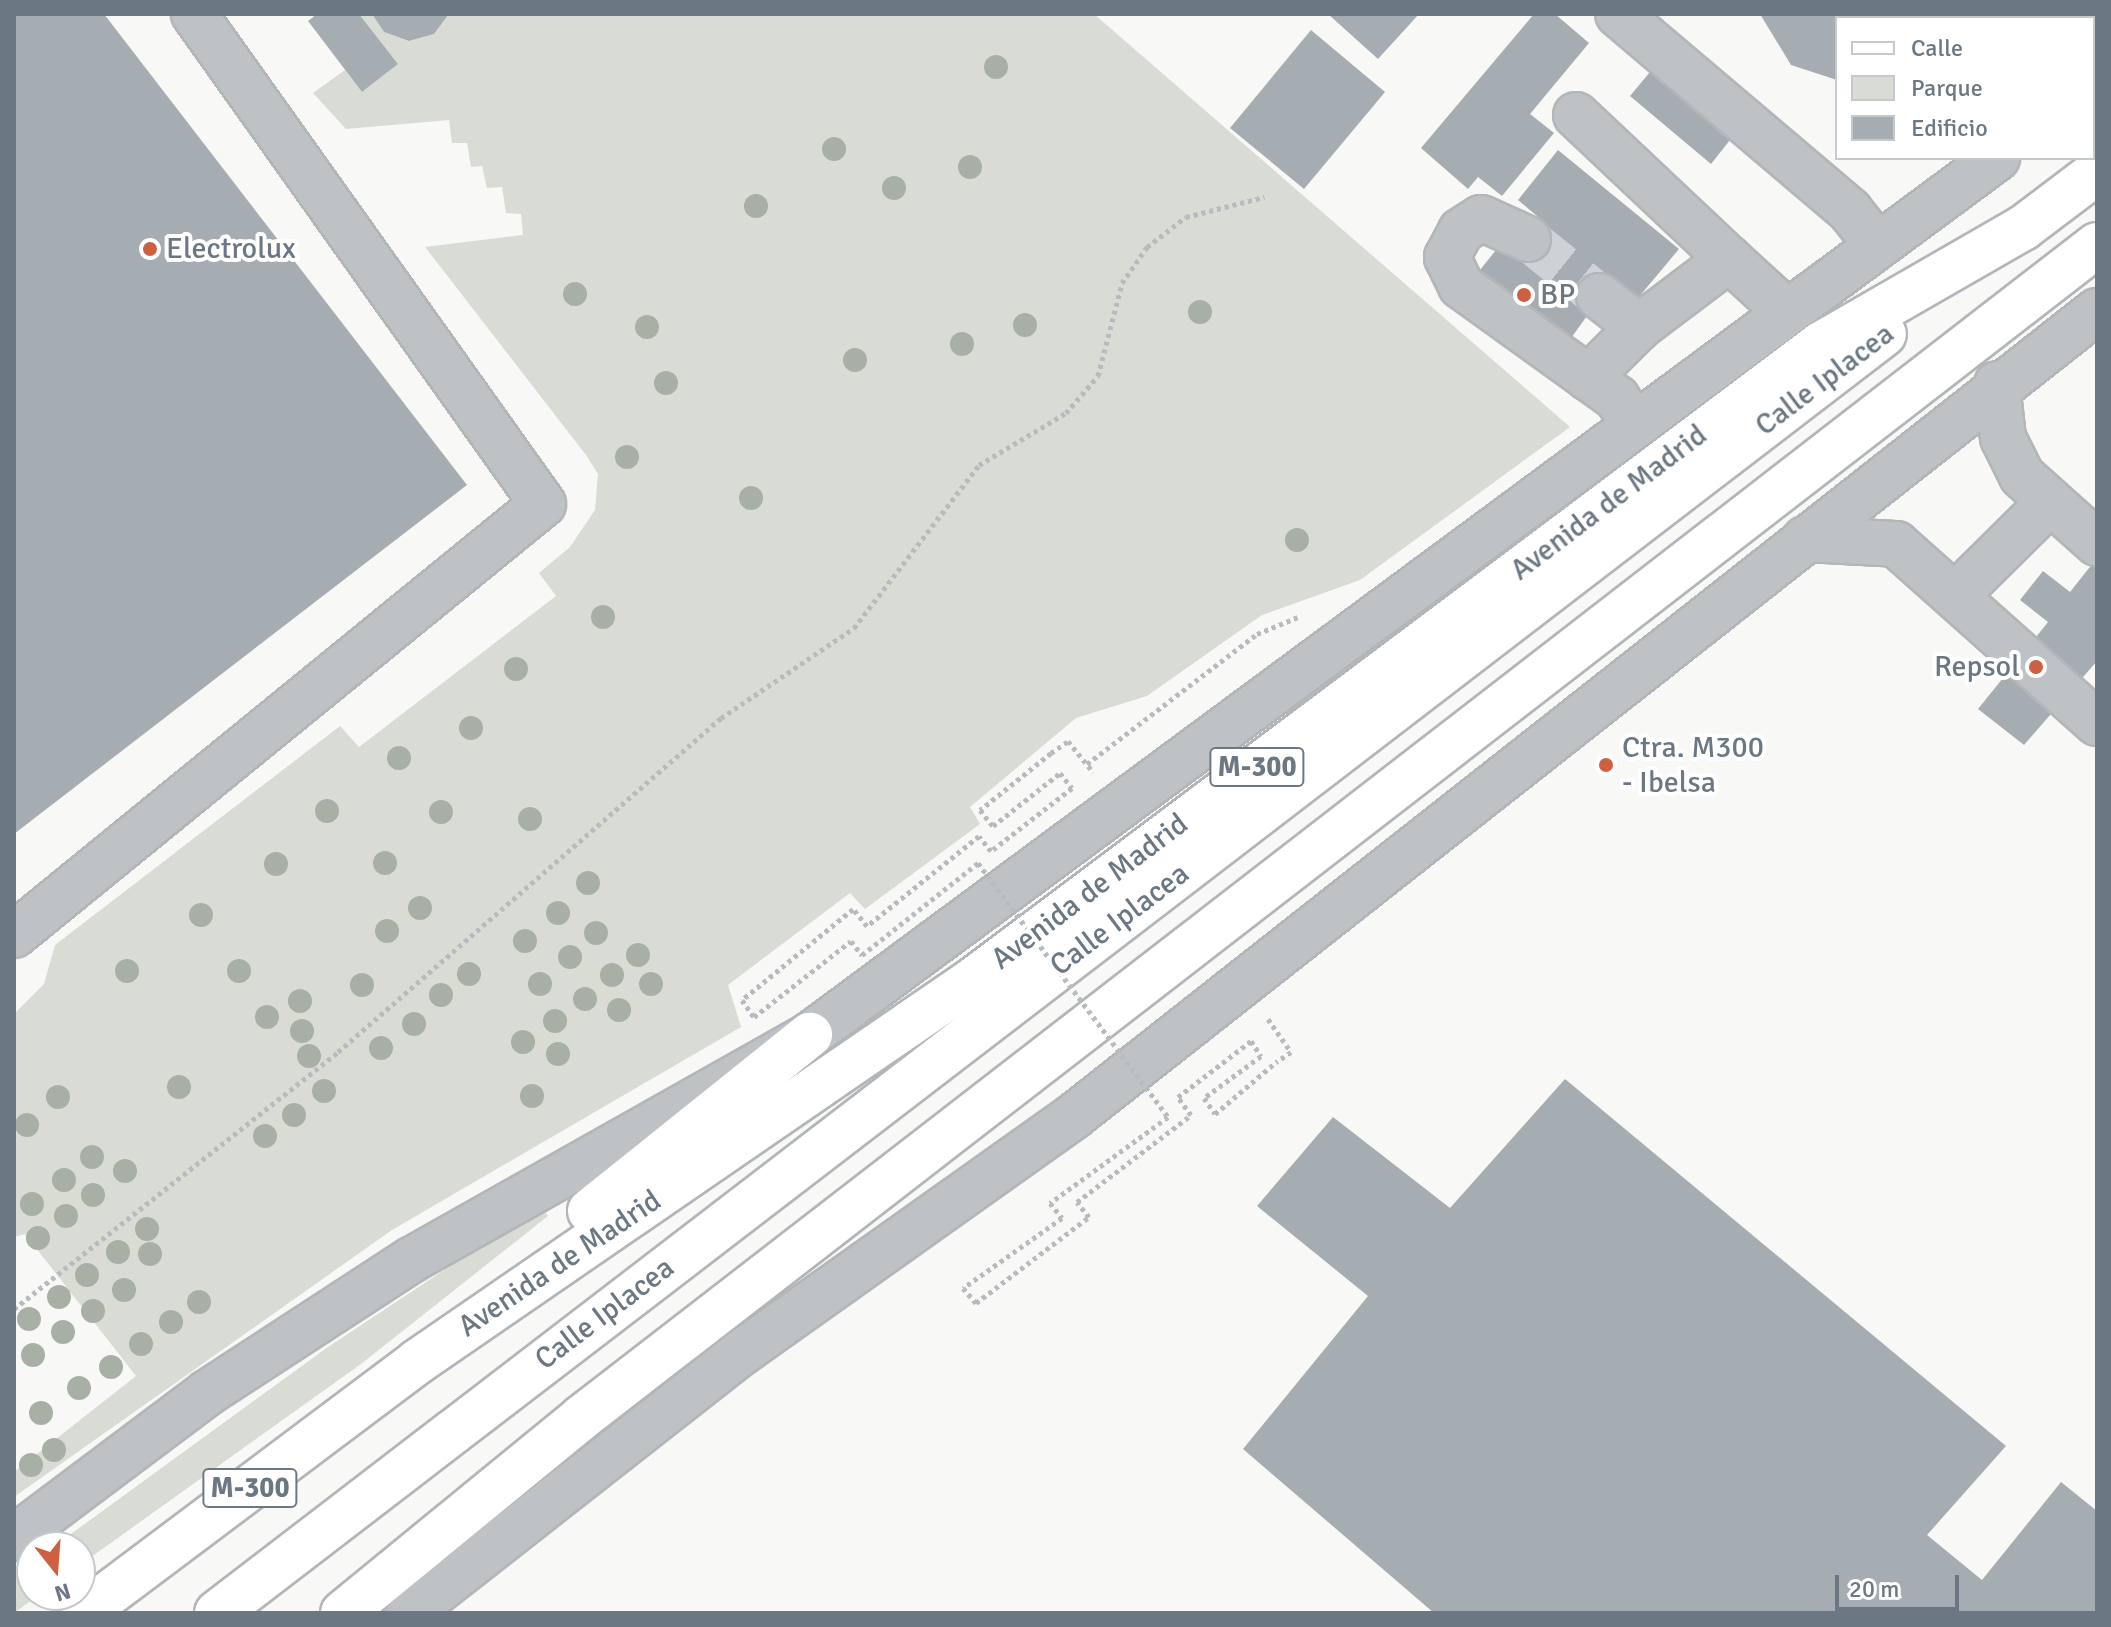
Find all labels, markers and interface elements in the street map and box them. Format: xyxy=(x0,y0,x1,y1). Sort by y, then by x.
legend xyxy=(1835,16,2095,160)
text: Calle xyxy=(1911,33,1963,63)
text: Parque xyxy=(1911,73,1983,103)
text: Edificio xyxy=(1911,113,1988,143)
place label: Electrolux xyxy=(166,231,296,267)
marker: Electrolux xyxy=(141,240,159,258)
place label: BP xyxy=(1540,277,1575,313)
marker: BP xyxy=(1515,286,1533,304)
street label: Calle Iplacea xyxy=(1748,316,1902,444)
street label: Avenida de Madrid xyxy=(1504,417,1714,589)
place label: Repsol xyxy=(1934,649,2020,685)
marker: Repsol xyxy=(2027,658,2045,676)
place label: Ctra. M300 - Ibelsa xyxy=(1622,730,1764,800)
road number: M-300 xyxy=(1209,743,1305,791)
marker: Ctra. M300 - Ibelsa xyxy=(1597,756,1615,774)
street label: Avenida de Madrid xyxy=(985,806,1195,978)
street label: Calle Iplacea xyxy=(1043,856,1197,984)
street label: Avenida de Madrid xyxy=(452,1183,668,1345)
street label: Calle Iplacea xyxy=(528,1250,682,1378)
road number: M-300 xyxy=(202,1464,298,1512)
north arrow xyxy=(16,1531,96,1611)
scale bar xyxy=(1839,1559,1963,1609)
text: 20 m xyxy=(1849,1574,1899,1604)
text: N xyxy=(51,1577,74,1608)

